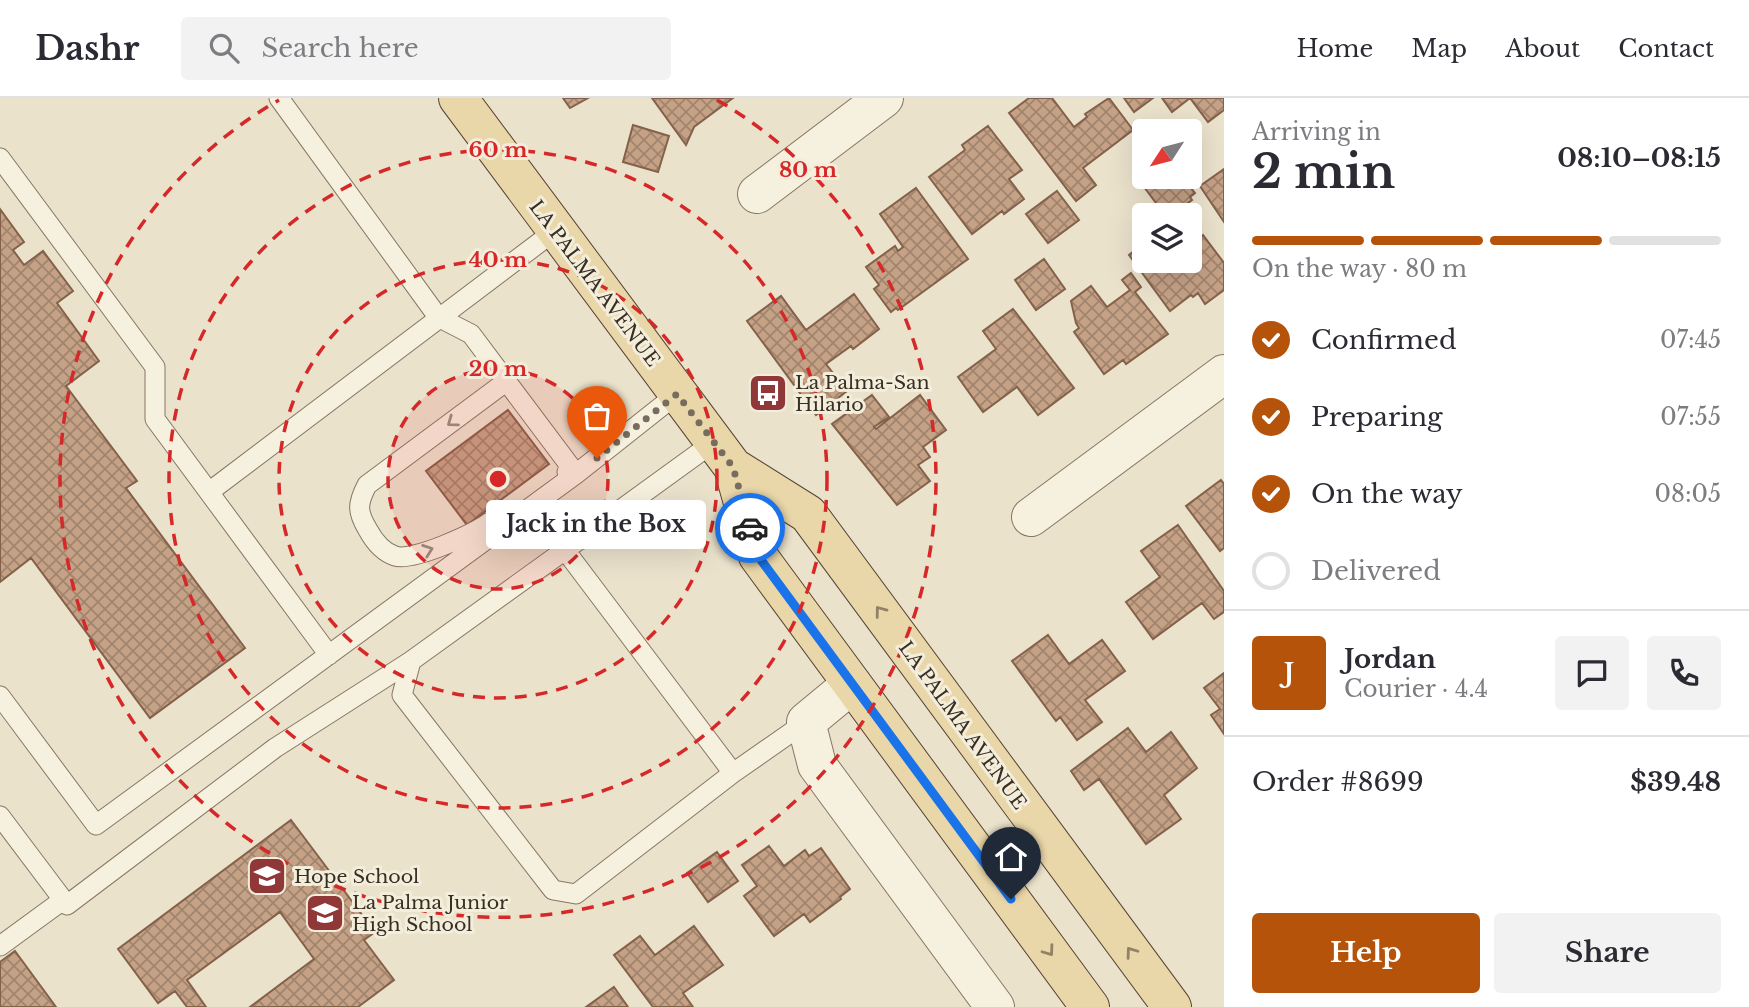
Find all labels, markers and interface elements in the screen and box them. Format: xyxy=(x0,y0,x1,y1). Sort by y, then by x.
search box xyxy=(181,17,671,80)
text: Dashr xyxy=(35,28,139,69)
icon: search xyxy=(205,29,243,67)
text: Search here xyxy=(261,32,419,64)
text: Home xyxy=(1297,34,1373,63)
text: Map xyxy=(1411,34,1467,63)
text: About xyxy=(1505,34,1580,63)
text: Contact xyxy=(1618,34,1714,63)
text: Arriving in xyxy=(1252,118,1381,146)
north arrow xyxy=(1132,119,1202,189)
map controls xyxy=(1132,119,1202,273)
text: 60 m xyxy=(469,137,527,163)
text: 08:10–08:15 xyxy=(1557,142,1721,174)
text: 2 min xyxy=(1252,143,1395,200)
text: 80 m xyxy=(779,157,837,183)
street label: LA PALMA AVENUE xyxy=(525,196,665,371)
button: layers xyxy=(1132,203,1202,273)
text: 40 m xyxy=(469,247,527,273)
text: On the way · 80 m xyxy=(1252,255,1467,283)
icon: check xyxy=(1252,321,1290,359)
text: Confirmed xyxy=(1311,324,1456,356)
text: 07:45 xyxy=(1660,326,1721,354)
text: 20 m xyxy=(469,356,527,382)
place label: La Palma-San Hilario xyxy=(795,371,930,416)
bus stop icon: La Palma-San Hilario xyxy=(747,372,789,414)
pin xyxy=(567,386,627,458)
icon: bag xyxy=(578,397,616,435)
icon: check xyxy=(1252,398,1290,436)
text: Preparing xyxy=(1311,401,1443,433)
text: 07:55 xyxy=(1660,403,1721,431)
one-way arrow xyxy=(447,414,460,426)
centre of rings xyxy=(486,467,510,491)
icon: check xyxy=(1252,475,1290,513)
text: On the way xyxy=(1311,478,1463,510)
text: 08:05 xyxy=(1655,480,1721,508)
courier xyxy=(715,493,785,563)
callout: Jack in the Box xyxy=(487,500,707,549)
icon: car xyxy=(731,509,769,547)
text: Jack in the Box xyxy=(506,510,686,538)
one-way arrow xyxy=(421,545,433,559)
text: Delivered xyxy=(1311,555,1441,587)
one-way arrow xyxy=(875,607,888,619)
button: chat xyxy=(1555,636,1629,710)
button: phone xyxy=(1647,636,1721,710)
street label: LA PALMA AVENUE xyxy=(894,637,1031,814)
text: Jordan xyxy=(1344,643,1436,675)
text: J xyxy=(1284,657,1294,689)
text: Courier · 4.4 xyxy=(1344,675,1488,703)
text: Order #8699 xyxy=(1252,766,1424,798)
text: $39.48 xyxy=(1630,766,1721,798)
pin xyxy=(981,827,1041,899)
icon: home xyxy=(992,838,1030,876)
school or university icon: Hope School xyxy=(246,855,288,897)
place label: Hope School xyxy=(294,865,419,888)
place label: La Palma Junior High School xyxy=(352,891,508,936)
school or university icon: La Palma Junior High School xyxy=(304,892,346,934)
button: Help xyxy=(1252,913,1480,993)
button: Share xyxy=(1494,913,1721,993)
one-way arrow xyxy=(1041,943,1053,956)
one-way arrow xyxy=(1127,947,1139,960)

